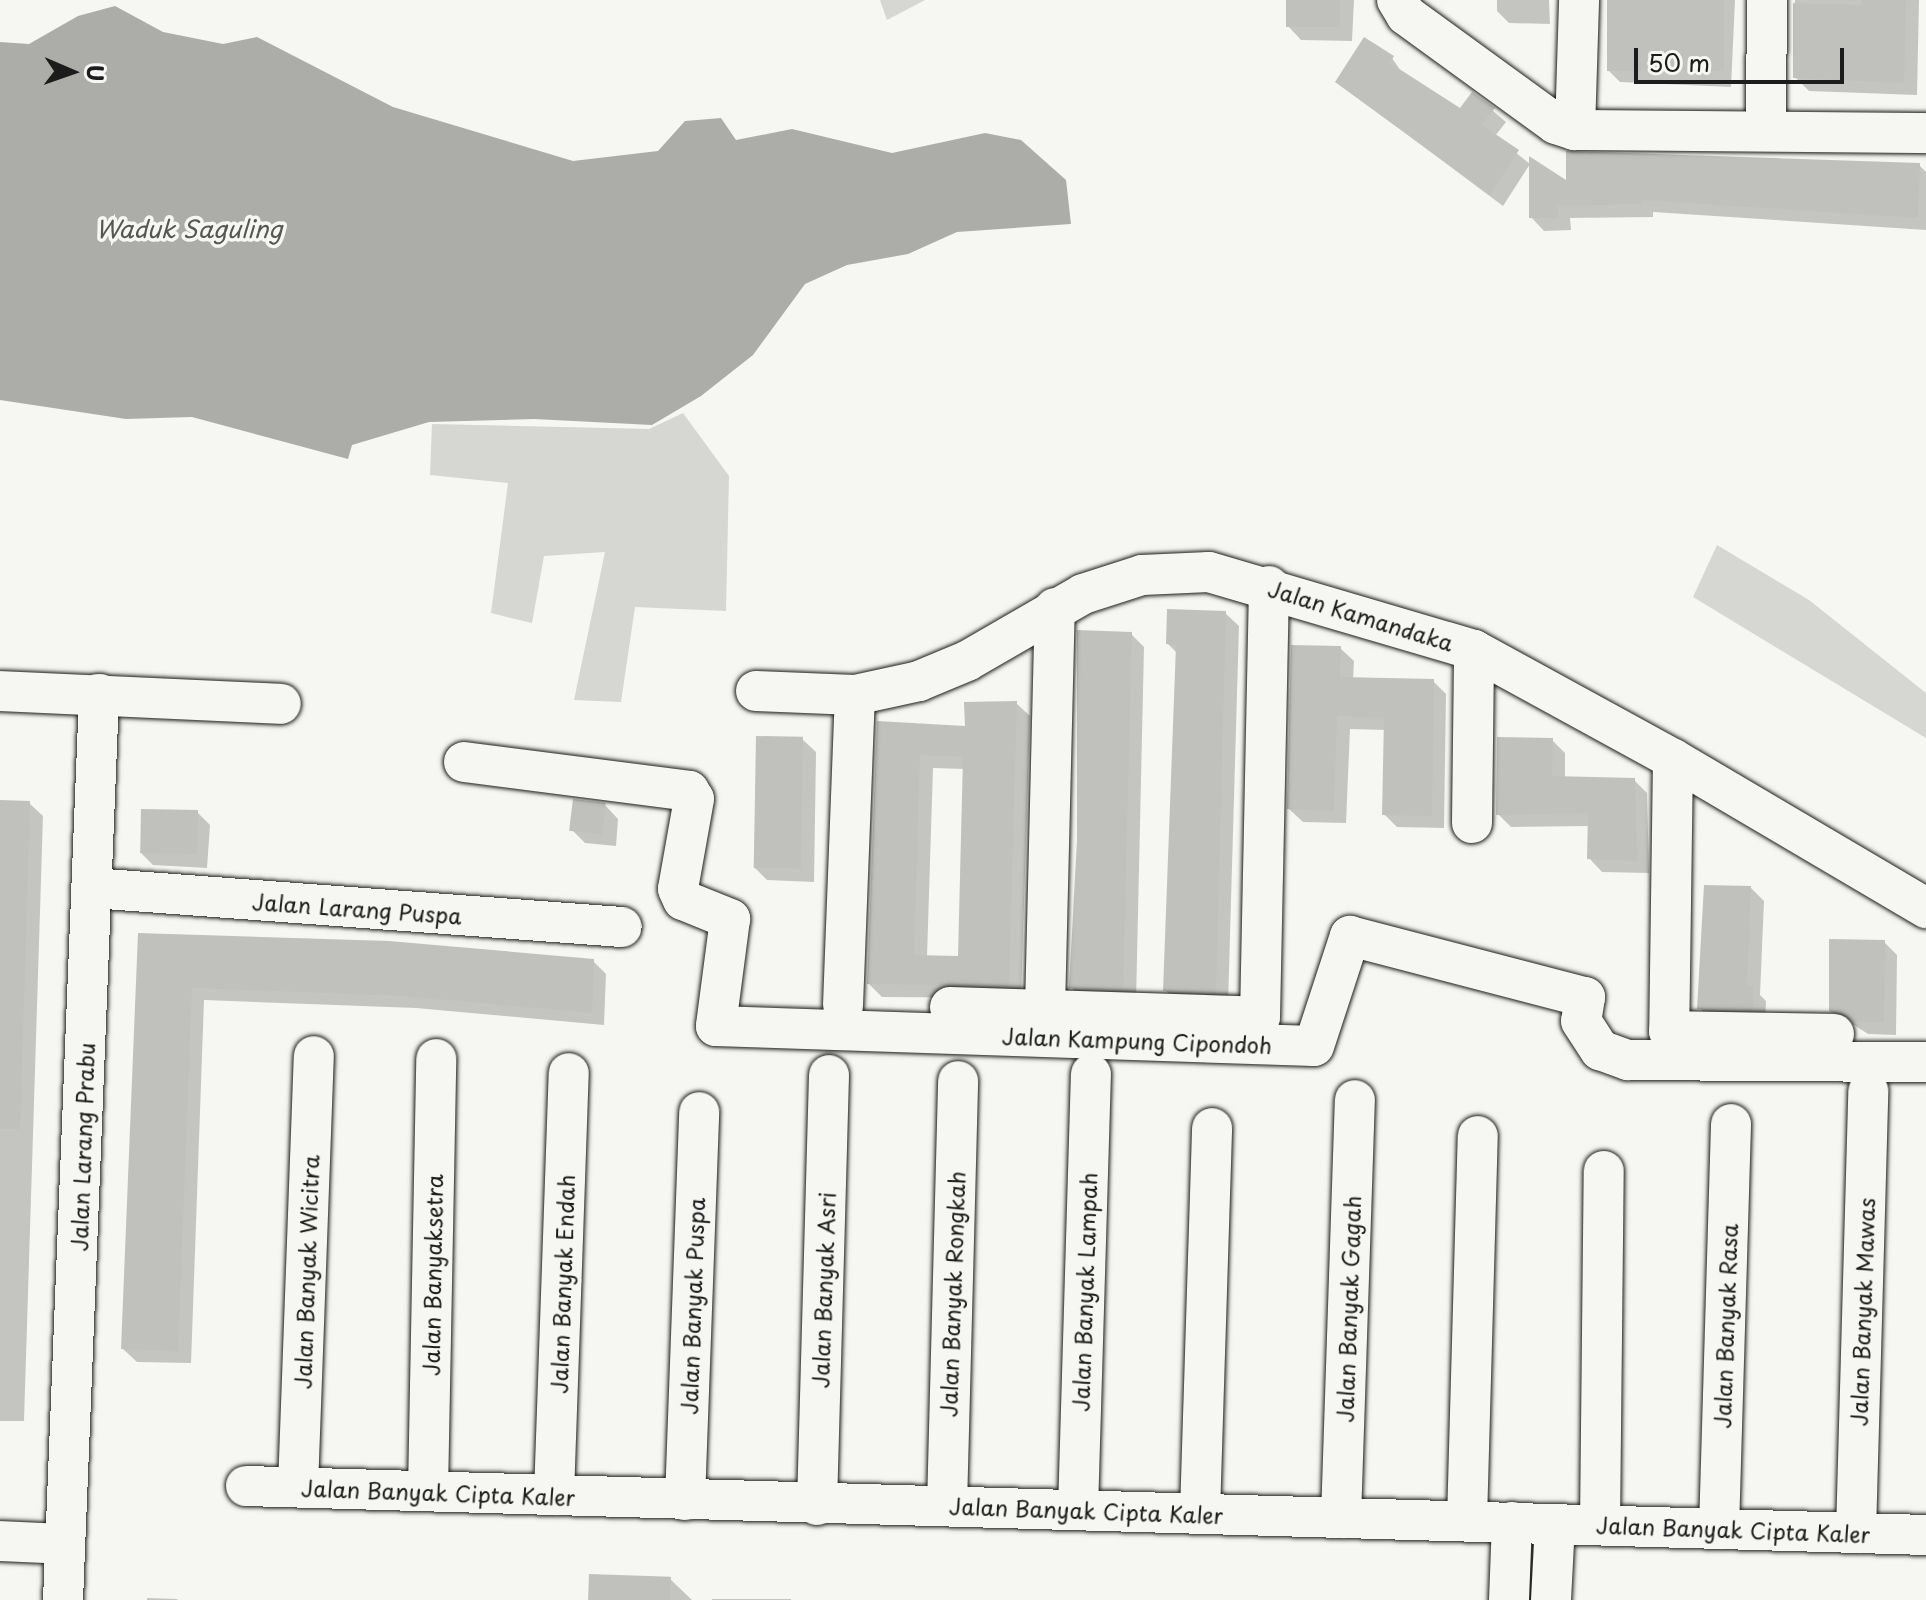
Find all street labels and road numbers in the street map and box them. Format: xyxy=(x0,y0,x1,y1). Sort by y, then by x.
street label: Jalan Kamandaka xyxy=(1264,574,1458,656)
street label: Jalan Larang Puspa xyxy=(251,887,463,929)
street label: Jalan Kampung Cipondoh xyxy=(1000,1022,1274,1058)
street label: Jalan Larang Prabu xyxy=(65,1043,99,1251)
street label: Jalan Banyak Wicitra xyxy=(289,1154,323,1390)
street label: Jalan Banyak Rongkah xyxy=(934,1170,970,1418)
street label: Jalan Banyak Lampah xyxy=(1067,1171,1101,1413)
street label: Jalan Banyaksetra xyxy=(417,1173,447,1377)
street label: Jalan Banyak Endah xyxy=(545,1173,579,1395)
street label: Jalan Banyak Asri xyxy=(806,1191,840,1389)
street label: Jalan Banyak Gagah xyxy=(1331,1195,1365,1423)
street label: Jalan Banyak Puspa xyxy=(675,1196,709,1416)
street label: Jalan Banyak Mawas xyxy=(1845,1197,1879,1427)
street label: Jalan Banyak Rasa xyxy=(1708,1222,1742,1430)
street label: Jalan Banyak Cipta Kaler xyxy=(299,1474,577,1510)
street label: Jalan Banyak Cipta Kaler xyxy=(947,1492,1225,1528)
street label: Jalan Banyak Cipta Kaler xyxy=(1594,1511,1872,1547)

